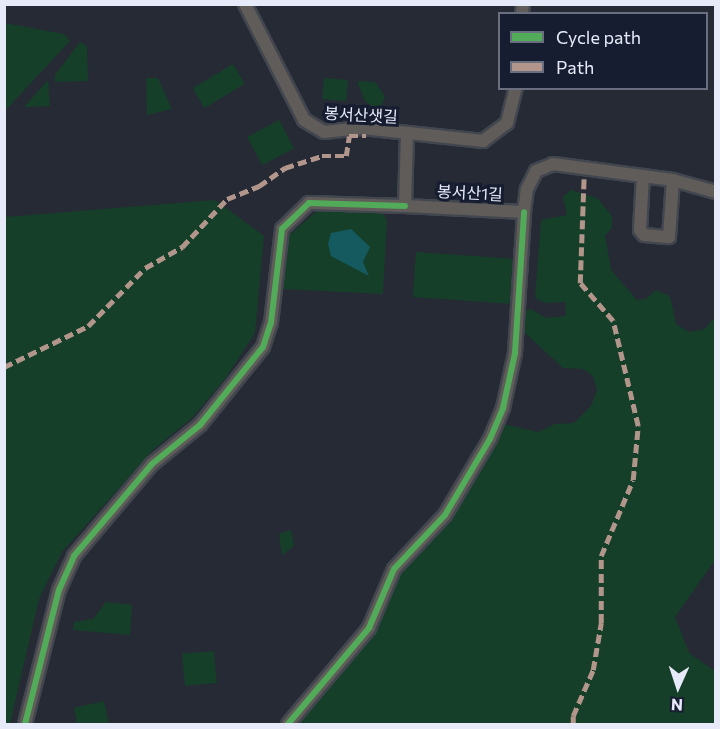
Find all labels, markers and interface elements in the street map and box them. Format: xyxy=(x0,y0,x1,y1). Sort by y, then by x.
legend xyxy=(498,12,708,90)
text: Cycle path xyxy=(556,26,641,48)
text: Path xyxy=(556,56,594,78)
street label: 봉서산샛길 xyxy=(324,103,398,127)
street label: 봉서산1길 xyxy=(437,182,503,204)
north arrow xyxy=(648,657,708,717)
text: N xyxy=(671,696,684,715)

